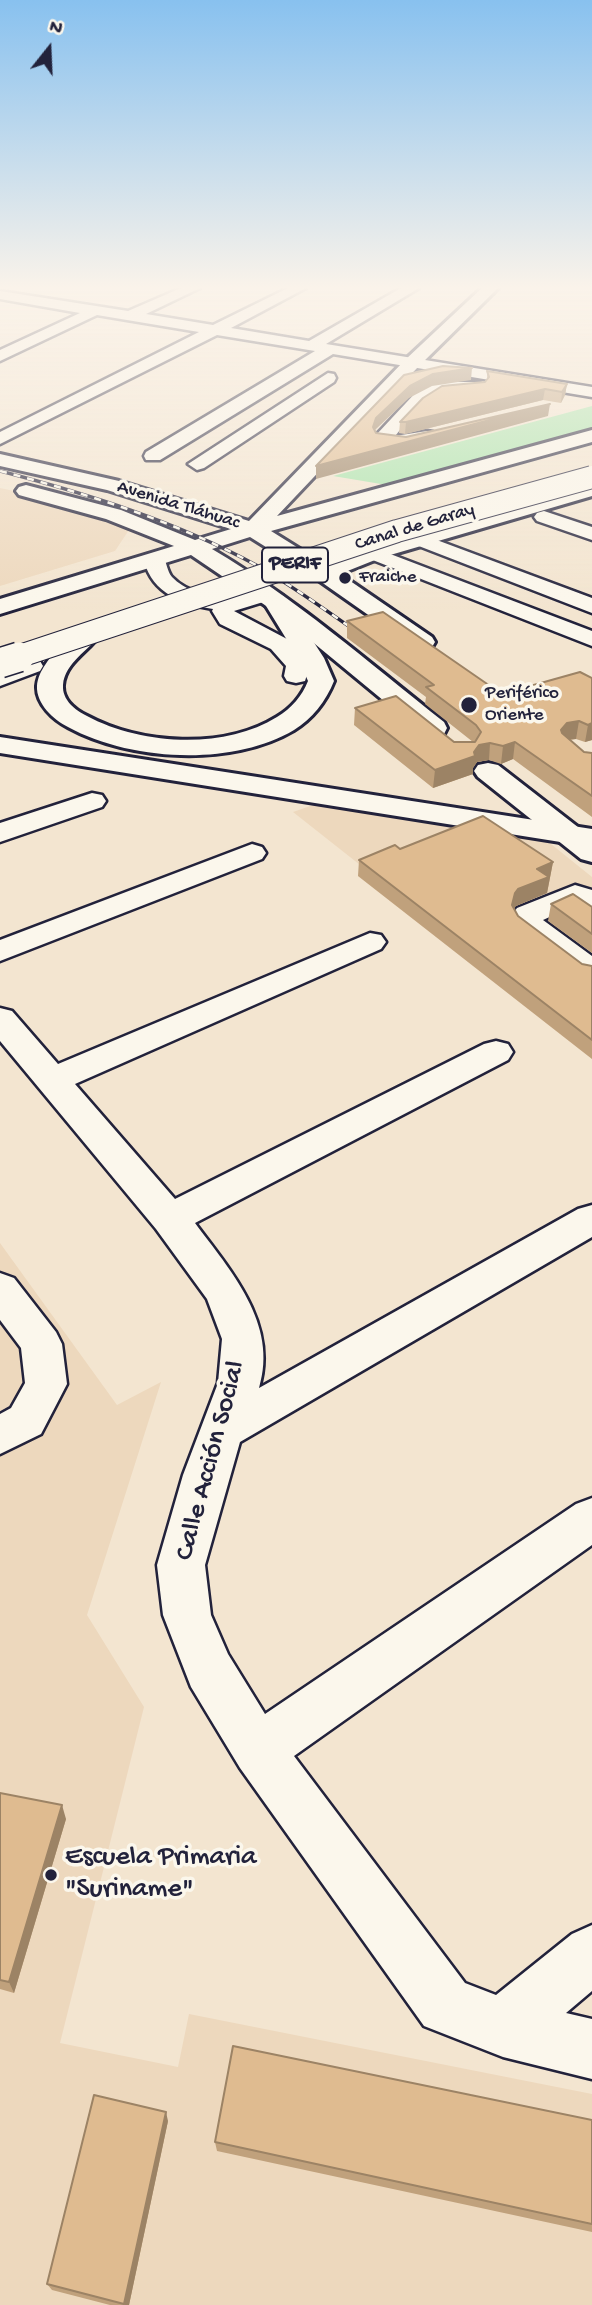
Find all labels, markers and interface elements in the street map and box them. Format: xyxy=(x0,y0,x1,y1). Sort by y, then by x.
north arrow xyxy=(14,14,84,84)
text: N xyxy=(46,16,65,41)
street label: Avenida Tláhuac xyxy=(114,477,242,535)
street label: Canal de Garay xyxy=(353,499,477,557)
road number: PERIF xyxy=(262,548,328,582)
place label: Fraiche xyxy=(359,567,417,589)
marker: Fraiche xyxy=(337,570,353,586)
place label: Periférico Oriente xyxy=(485,683,559,727)
marker: Periférico Oriente xyxy=(459,695,479,715)
street label: Calle Acción Social xyxy=(169,1358,255,1564)
place label: Escuela Primaria "Suriname" xyxy=(65,1842,257,1908)
marker: Escuela Primaria "Suriname" xyxy=(43,1867,59,1883)

